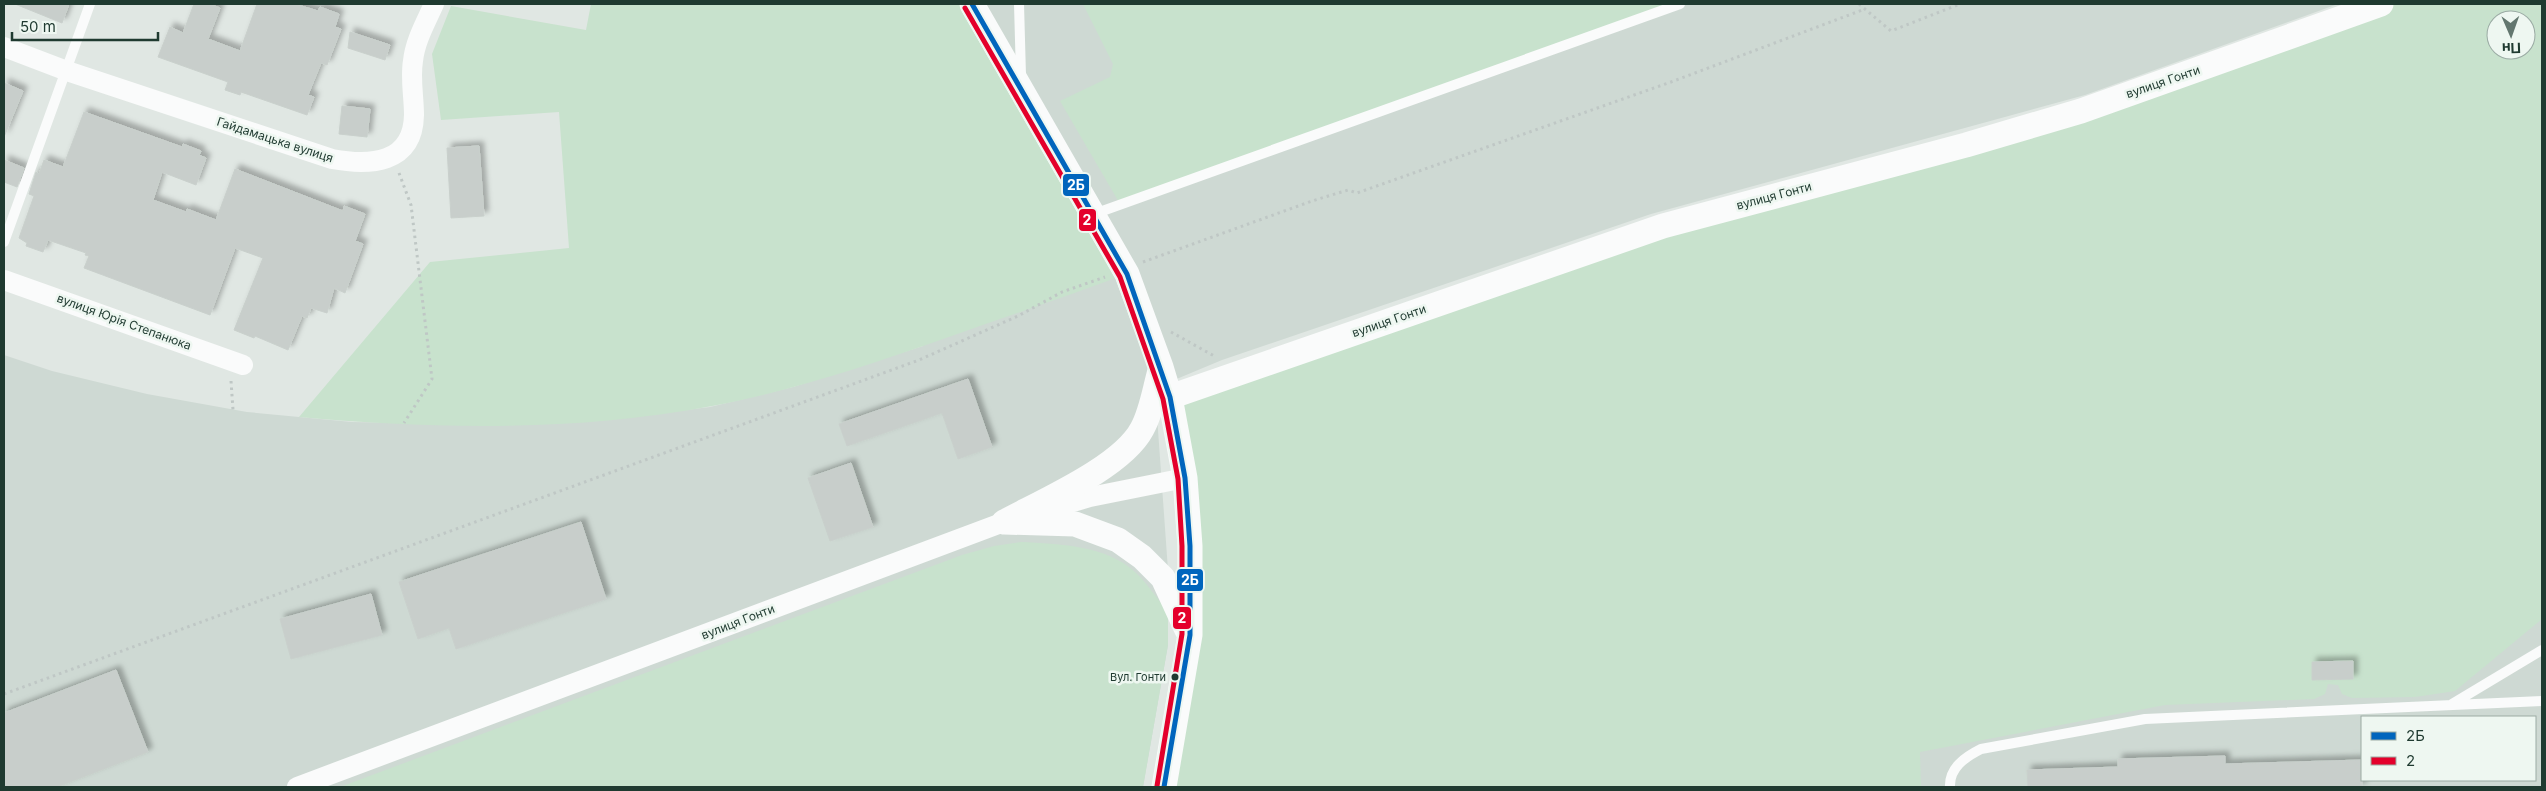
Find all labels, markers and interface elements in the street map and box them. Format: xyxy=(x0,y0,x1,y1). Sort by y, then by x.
scale bar xyxy=(12,10,159,42)
north arrow xyxy=(2486,10,2536,60)
text: 50 m xyxy=(20,17,56,36)
text: Пн xyxy=(2502,40,2521,57)
street label: вулиця Гонти xyxy=(2124,62,2202,101)
street label: Гайдамацька вулиця xyxy=(215,114,335,165)
line badge: 2Б xyxy=(1062,173,1090,197)
text: 2Б xyxy=(1067,176,1085,193)
street label: вулиця Гонти xyxy=(1735,178,1813,213)
line badge: 2 xyxy=(1078,208,1097,232)
text: 2 xyxy=(1083,211,1092,228)
street label: вулиця Юрія Степанюка xyxy=(55,290,193,353)
street label: вулиця Гонти xyxy=(1350,301,1428,340)
line badge: 2Б xyxy=(1176,568,1204,592)
text: 2Б xyxy=(1181,571,1199,588)
street label: вулиця Гонти xyxy=(699,601,777,642)
line badge: 2 xyxy=(1172,606,1192,630)
text: 2 xyxy=(1178,609,1187,626)
place label: Вул. Гонти xyxy=(1110,670,1166,684)
marker: Вул. Гонти xyxy=(1170,672,1180,682)
legend xyxy=(2361,716,2536,781)
text: 2Б xyxy=(2406,726,2425,745)
text: 2 xyxy=(2406,751,2415,770)

